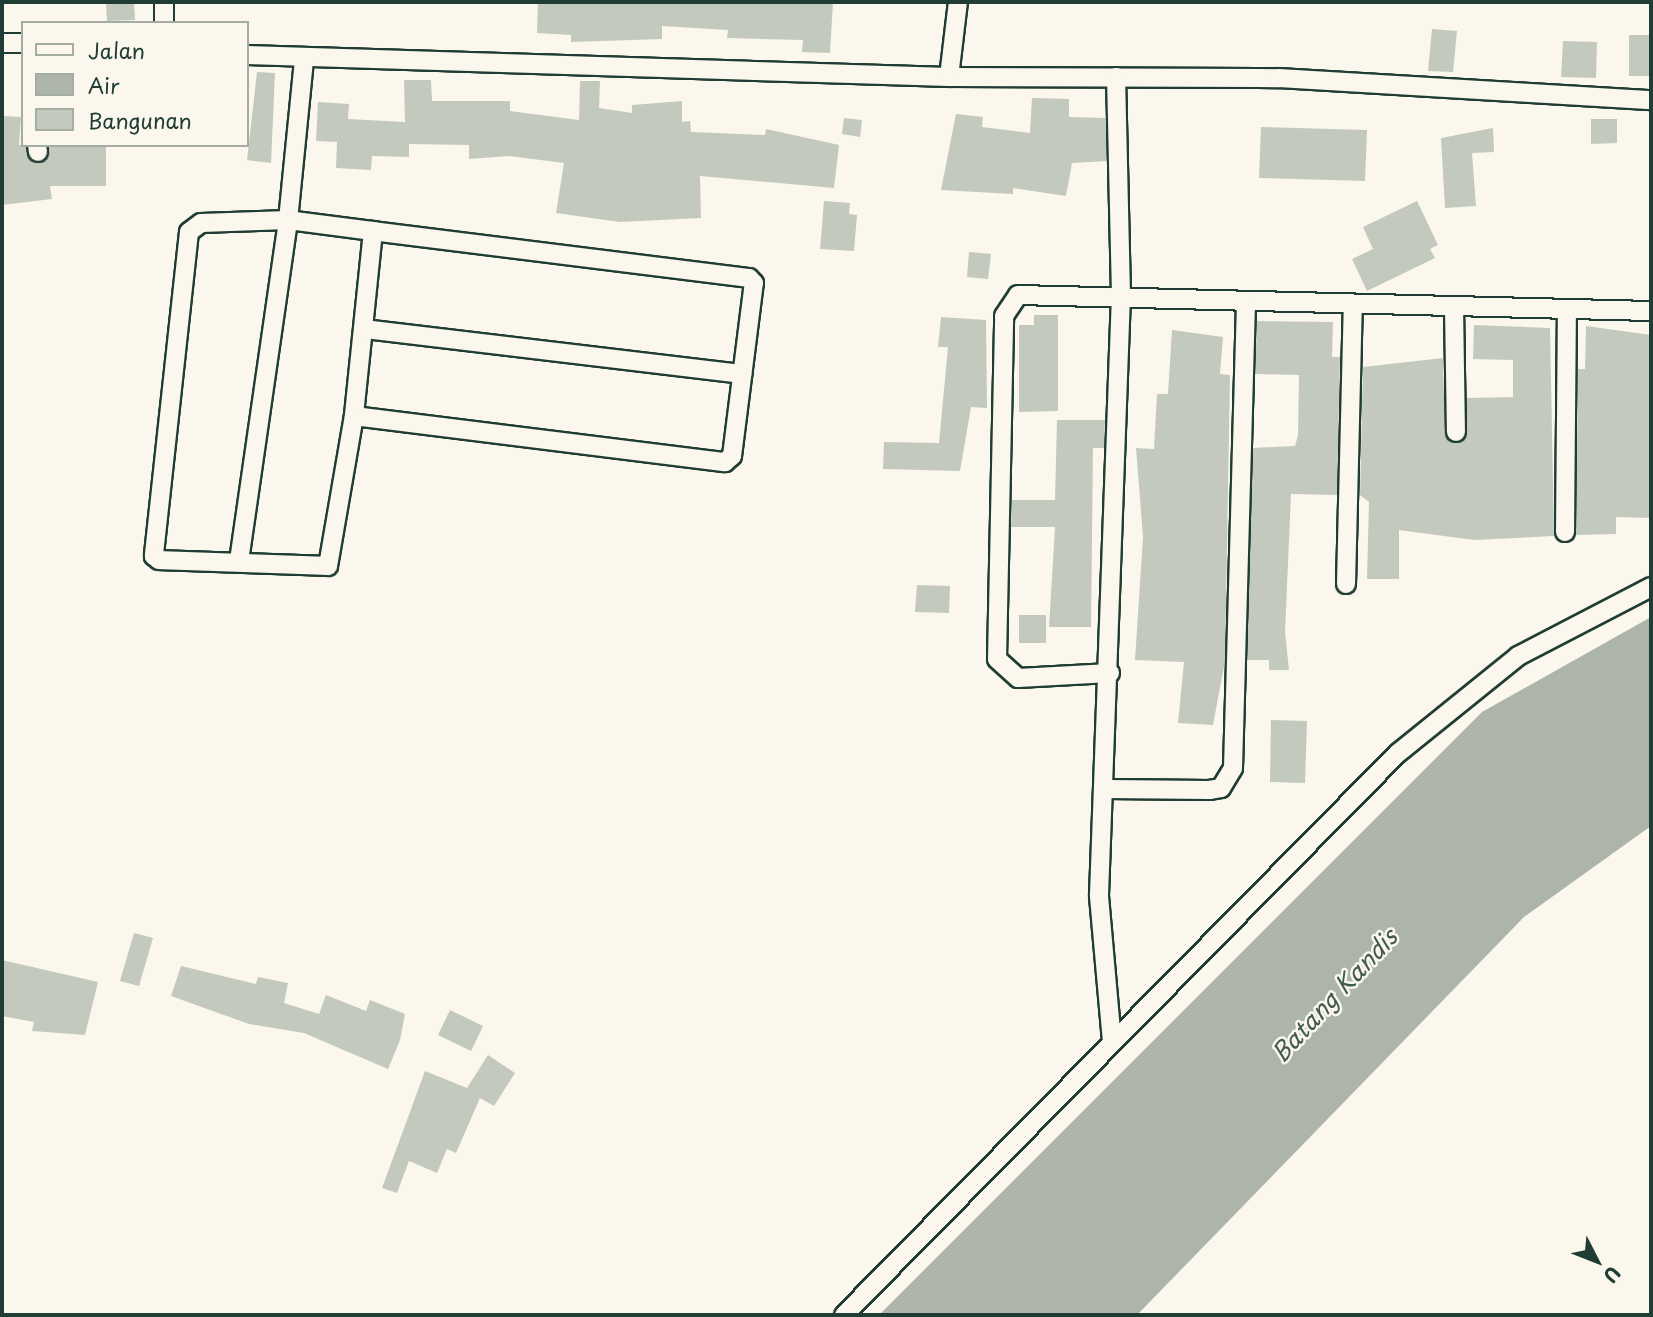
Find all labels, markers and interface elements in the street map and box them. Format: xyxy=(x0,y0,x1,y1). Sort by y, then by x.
legend xyxy=(21,21,248,147)
text: Jalan xyxy=(88,34,145,66)
text: Air xyxy=(88,69,119,101)
text: Bangunan xyxy=(88,104,192,136)
water label: Batang Kandis xyxy=(1265,923,1403,1067)
north arrow xyxy=(1562,1226,1632,1296)
text: U xyxy=(1597,1260,1628,1290)

